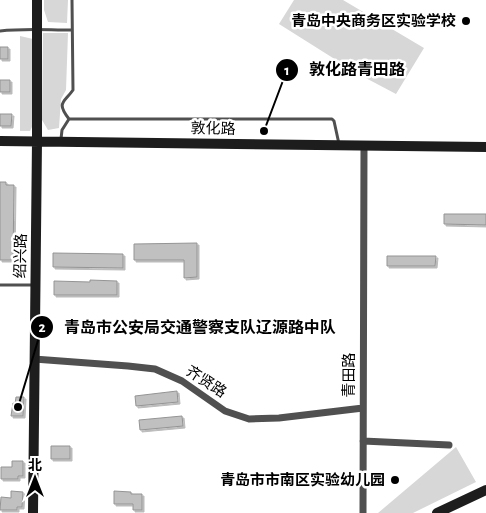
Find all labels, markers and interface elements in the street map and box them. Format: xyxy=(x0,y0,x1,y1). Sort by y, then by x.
place label: 青岛中央商务区实验学校 xyxy=(291,12,456,29)
marker: 青岛中央商务区实验学校 xyxy=(460,15,472,27)
callout: 敦化路青田路 xyxy=(274,54,415,85)
text: 敦化路青田路 xyxy=(309,60,405,78)
text: 1 xyxy=(284,63,290,78)
street label: 敦化路 xyxy=(190,119,236,137)
street label: 绍兴路 xyxy=(12,233,29,279)
callout: 青岛市公安局交通警察支队辽源路中队 xyxy=(29,311,346,342)
text: 青岛市公安局交通警察支队辽源路中队 xyxy=(64,318,336,336)
text: 2 xyxy=(38,320,46,335)
street label: 青田路 xyxy=(341,352,357,398)
street label: 齐贤路 xyxy=(183,363,230,401)
north arrow xyxy=(10,453,60,503)
text: 北 xyxy=(28,458,42,473)
place label: 青岛市市南区实验幼儿园 xyxy=(220,471,385,488)
marker: 青岛市市南区实验幼儿园 xyxy=(389,474,401,486)

